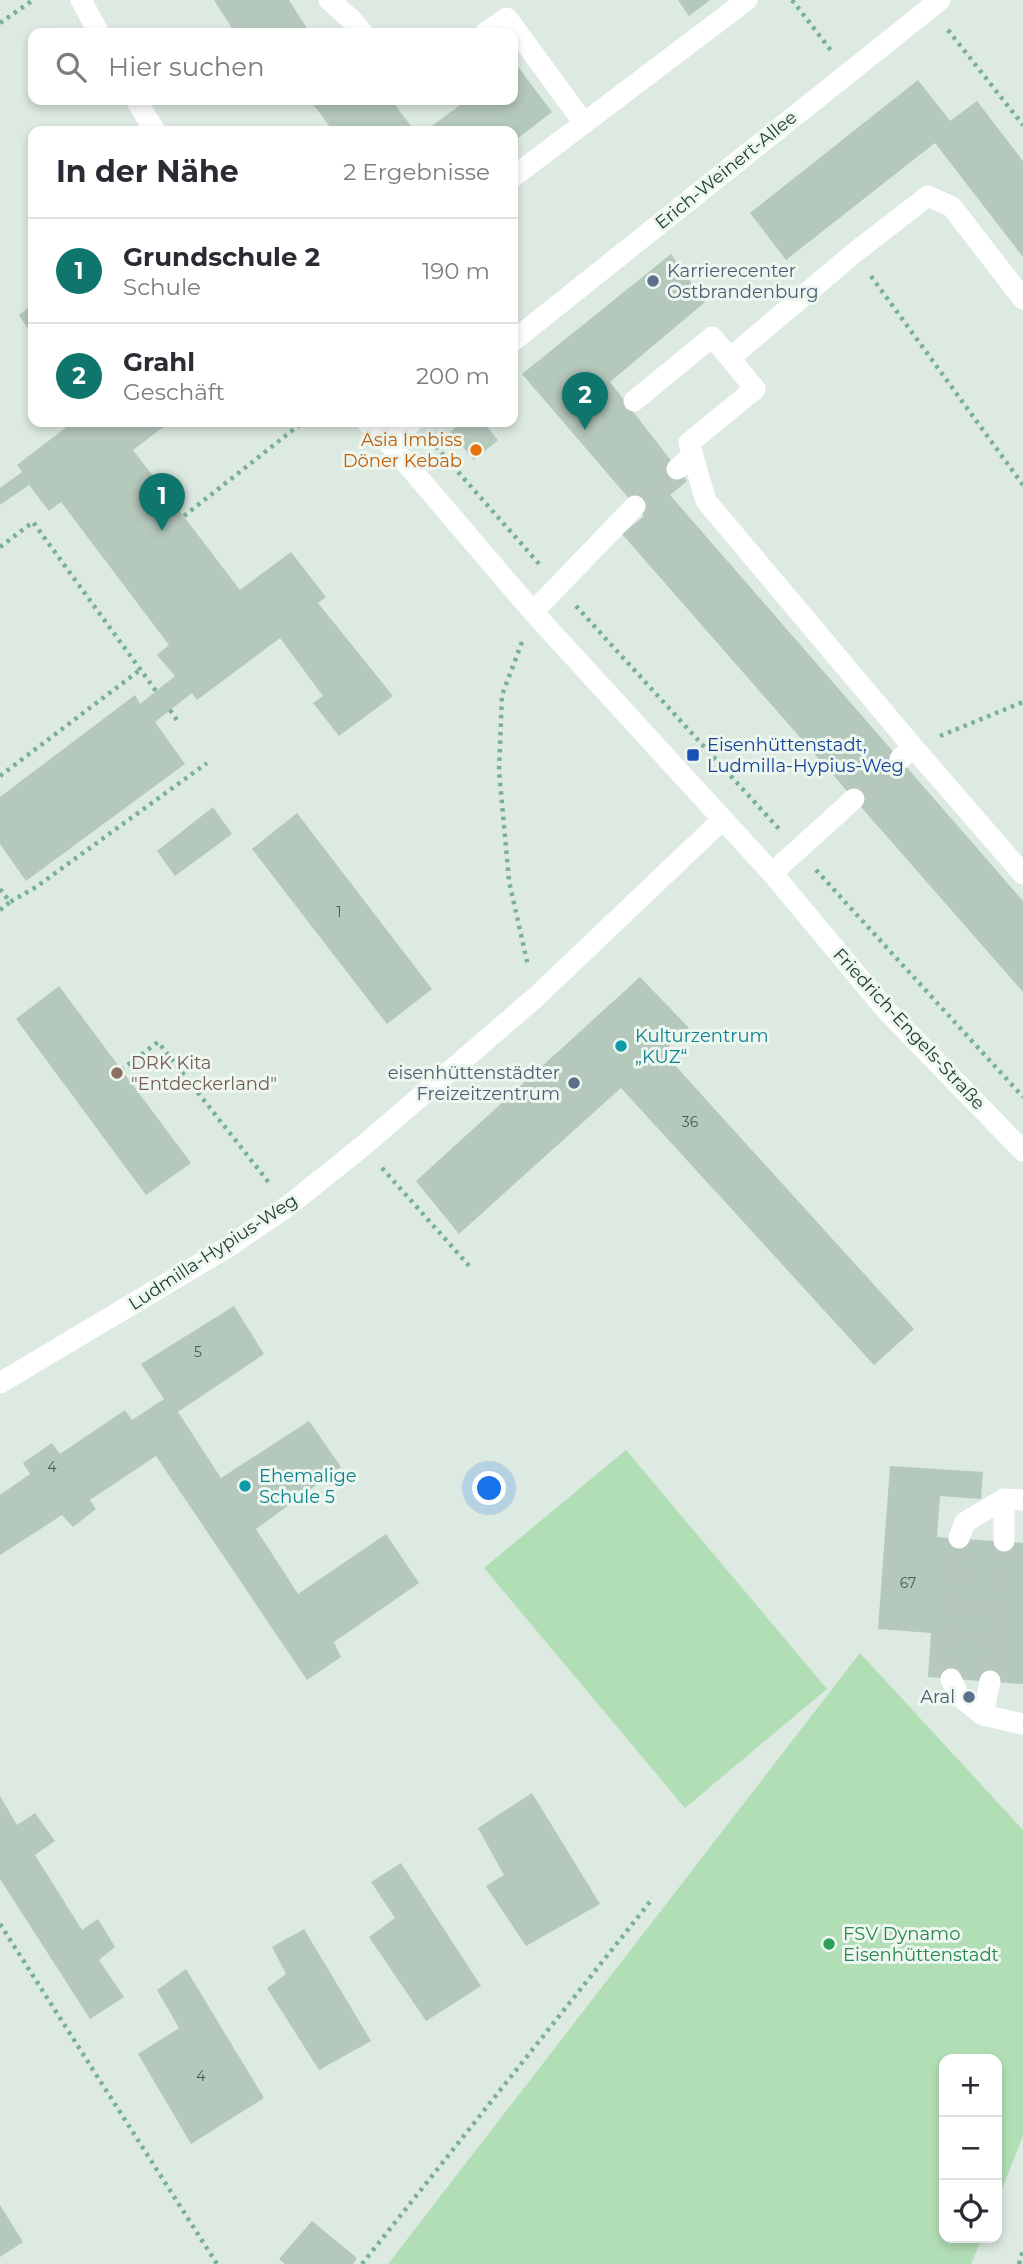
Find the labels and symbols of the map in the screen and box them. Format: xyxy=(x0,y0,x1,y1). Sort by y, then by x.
street label: Erich-Weinert-Allee xyxy=(651,106,801,234)
place label: Karrierecenter Ostbrandenburg xyxy=(667,260,819,303)
marker: Karrierecenter Ostbrandenburg xyxy=(645,273,661,289)
pin: 2 xyxy=(562,372,608,430)
place label: Asia Imbiss Döner Kebab xyxy=(343,429,462,472)
marker: Asia Imbiss Döner Kebab xyxy=(468,442,484,458)
pin: 1 xyxy=(139,473,185,531)
place label: Eisenhüttenstadt, Ludmilla-Hypius-Weg xyxy=(707,734,904,777)
marker: Eisenhüttenstadt, Ludmilla-Hypius-Weg xyxy=(685,747,701,763)
house number: 1 xyxy=(336,903,342,921)
street label: Friedrich-Engels-Straße xyxy=(828,944,990,1115)
place label: Kulturzentrum „KUZ“ xyxy=(635,1025,769,1068)
marker: Kulturzentrum „KUZ“ xyxy=(613,1038,629,1054)
place label: DRK Kita "Entdeckerland" xyxy=(131,1052,277,1095)
place label: eisenhüttenstädter Freizeitzentrum xyxy=(388,1062,560,1105)
marker: DRK Kita "Entdeckerland" xyxy=(109,1065,125,1081)
marker: eisenhüttenstädter Freizeitzentrum xyxy=(566,1075,582,1091)
house number: 36 xyxy=(682,1113,699,1131)
street label: Ludmilla-Hypius-Weg xyxy=(124,1189,302,1315)
house number: 5 xyxy=(194,1343,202,1361)
house number: 4 xyxy=(47,1458,57,1476)
place label: Ehemalige Schule 5 xyxy=(259,1465,357,1508)
your location xyxy=(472,1471,506,1505)
marker: Ehemalige Schule 5 xyxy=(237,1478,253,1494)
house number: 67 xyxy=(900,1574,916,1592)
place label: Aral xyxy=(920,1686,955,1708)
marker: Aral xyxy=(961,1689,977,1705)
place label: FSV Dynamo Eisenhüttenstadt xyxy=(843,1923,999,1966)
marker: FSV Dynamo Eisenhüttenstadt xyxy=(821,1936,837,1952)
house number: 4 xyxy=(196,2067,206,2085)

